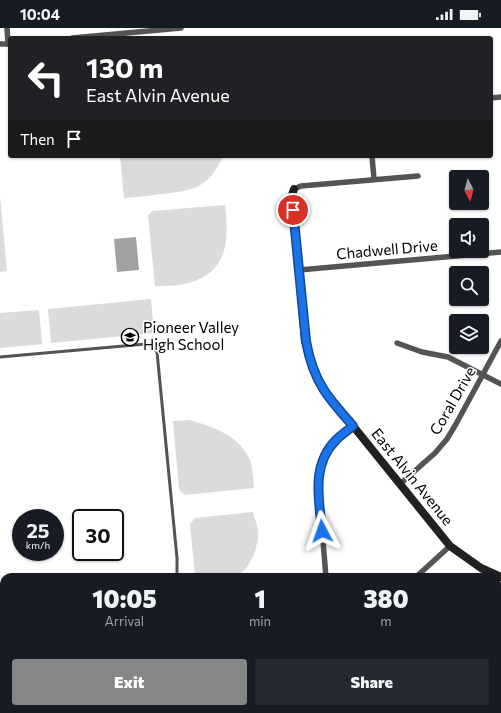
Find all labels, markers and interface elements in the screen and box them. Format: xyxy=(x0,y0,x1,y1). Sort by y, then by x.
text: 10:04 xyxy=(20,5,60,23)
text: 130 m xyxy=(86,50,163,84)
icon: left xyxy=(20,52,72,104)
text: East Alvin Avenue xyxy=(86,84,230,106)
icon: arrive xyxy=(63,128,85,150)
text: Then xyxy=(20,130,55,148)
north arrow xyxy=(449,170,489,210)
map controls xyxy=(449,170,489,354)
pin xyxy=(276,193,310,227)
icon: arrive xyxy=(282,199,304,221)
button: sound xyxy=(449,218,489,258)
street label: Chadwell Drive xyxy=(335,236,438,262)
button: search xyxy=(449,266,489,306)
button: layers xyxy=(449,314,489,354)
place label: Pioneer Valley High School xyxy=(143,318,239,353)
school or university icon: Pioneer Valley High School xyxy=(120,327,140,347)
street label: Coral Drive xyxy=(425,363,479,438)
street label: East Alvin Avenue xyxy=(368,424,458,529)
speed limit sign: 30 xyxy=(72,509,124,561)
position arrow xyxy=(301,510,343,552)
text: 25 xyxy=(26,518,50,542)
text: km/h xyxy=(26,539,50,551)
text: 10:05 xyxy=(92,584,157,613)
text: 1 xyxy=(254,584,266,613)
text: 380 xyxy=(363,584,409,613)
text: Arrival xyxy=(105,613,144,629)
text: min xyxy=(249,613,271,629)
text: m xyxy=(380,613,392,629)
button: Exit xyxy=(12,659,247,705)
button: Share xyxy=(255,659,489,705)

